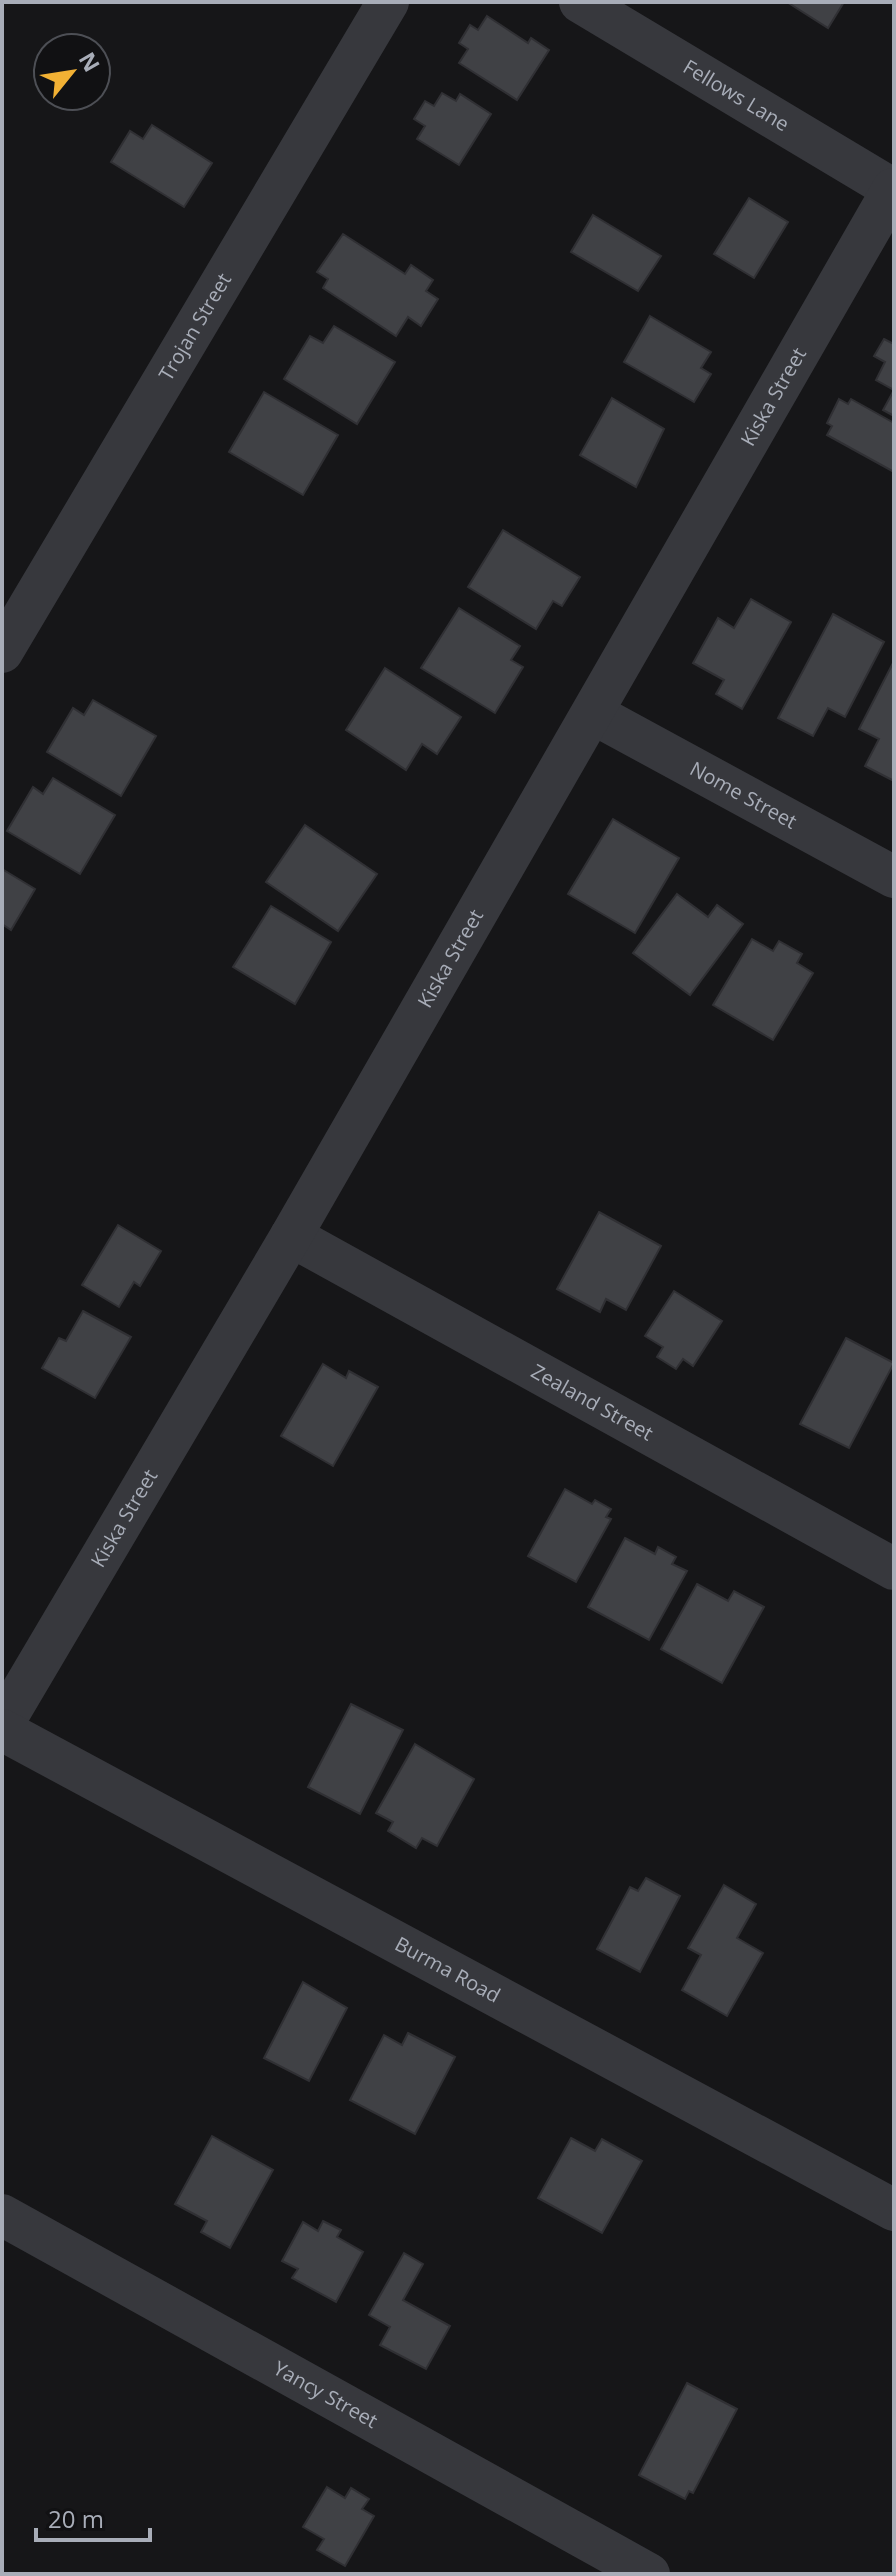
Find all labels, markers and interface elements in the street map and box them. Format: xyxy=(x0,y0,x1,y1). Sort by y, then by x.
north arrow xyxy=(32,32,112,112)
text: N xyxy=(73,46,108,77)
street label: Fellows Lane xyxy=(678,53,794,137)
street label: Trojan Street xyxy=(152,268,237,386)
street label: Kiska Street xyxy=(734,342,812,451)
street label: Nome Street xyxy=(685,755,802,835)
street label: Kiska Street xyxy=(411,904,489,1013)
street label: Zealand Street xyxy=(526,1357,658,1446)
street label: Kiska Street xyxy=(84,1464,163,1572)
street label: Burma Road xyxy=(390,1930,505,2009)
street label: Yancy Street xyxy=(269,2354,383,2434)
scale bar xyxy=(36,2492,150,2542)
text: 20 m xyxy=(48,2502,104,2535)

